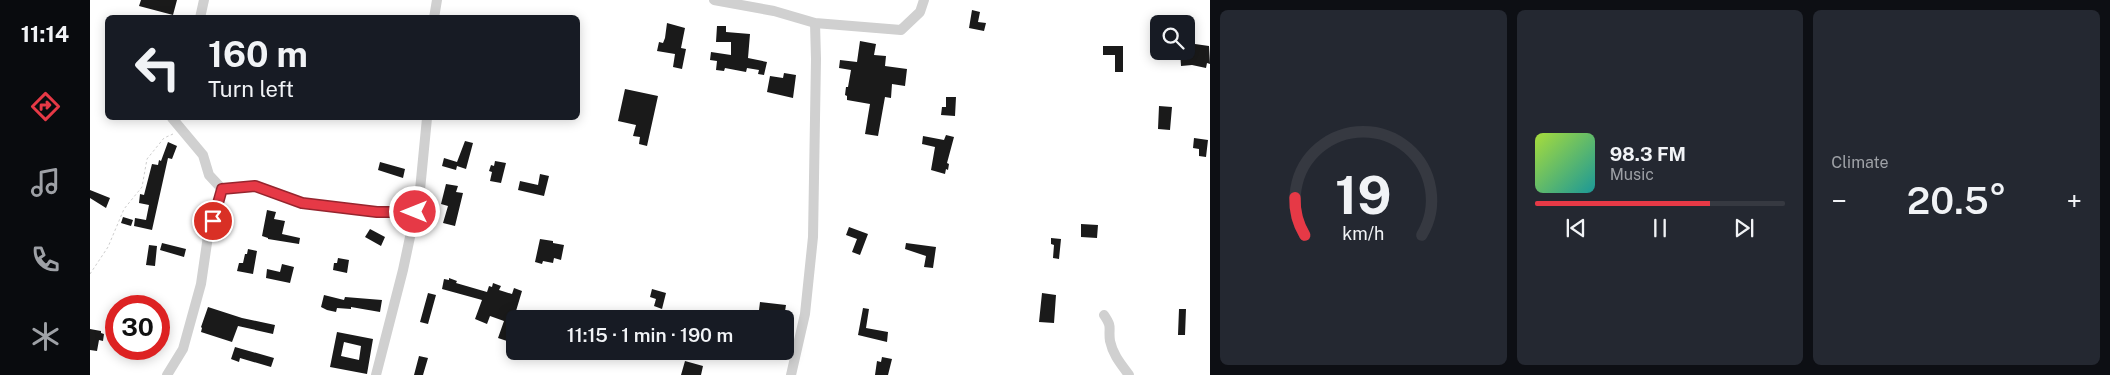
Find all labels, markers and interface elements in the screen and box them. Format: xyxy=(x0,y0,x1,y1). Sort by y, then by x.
map controls xyxy=(1150,15,1195,60)
button: search xyxy=(1150,15,1195,60)
text: 11:14 xyxy=(21,21,69,47)
text: 160 m xyxy=(208,34,308,75)
icon: left xyxy=(125,35,190,100)
text: Turn left xyxy=(208,76,294,102)
icon: directions xyxy=(28,89,63,124)
text: 98.3 FM xyxy=(1610,143,1686,165)
text: Climate xyxy=(1831,153,1889,172)
icon: music xyxy=(28,165,63,200)
text: 19 xyxy=(1335,165,1392,226)
text: Music xyxy=(1610,165,1654,184)
text: 20.5° xyxy=(1907,178,2007,223)
text: − xyxy=(1831,184,1847,217)
text: + xyxy=(2066,184,2082,217)
position arrow xyxy=(388,185,440,237)
pin xyxy=(192,200,234,242)
icon: arrive xyxy=(199,207,227,235)
icon: previous xyxy=(1562,214,1590,242)
icon: pause xyxy=(1646,214,1674,242)
icon: next xyxy=(1730,214,1758,242)
text: km/h xyxy=(1342,223,1384,244)
icon: phone xyxy=(28,242,63,277)
speed limit sign: 30 xyxy=(105,295,170,360)
icon: climate xyxy=(28,319,63,354)
text: 11:15 · 1 min · 190 m xyxy=(567,324,733,346)

